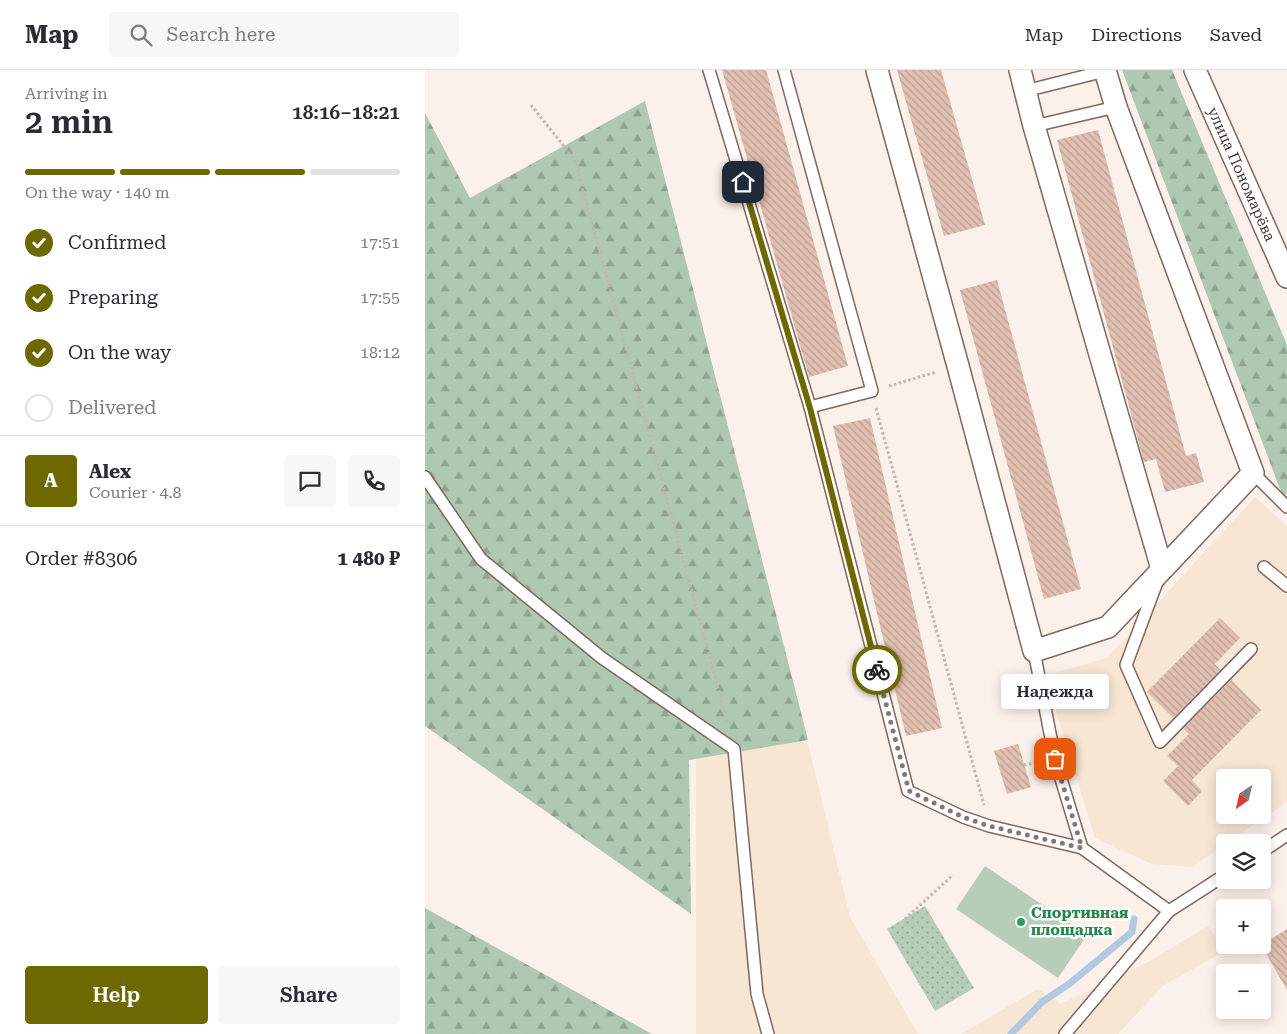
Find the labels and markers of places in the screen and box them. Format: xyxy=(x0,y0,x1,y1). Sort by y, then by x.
pin xyxy=(722,161,764,203)
callout: Надежда xyxy=(1001,674,1109,709)
pin xyxy=(1034,738,1076,780)
place label: Спортивная площадка xyxy=(1031,904,1129,939)
marker: Спортивная площадка xyxy=(1015,916,1027,928)

